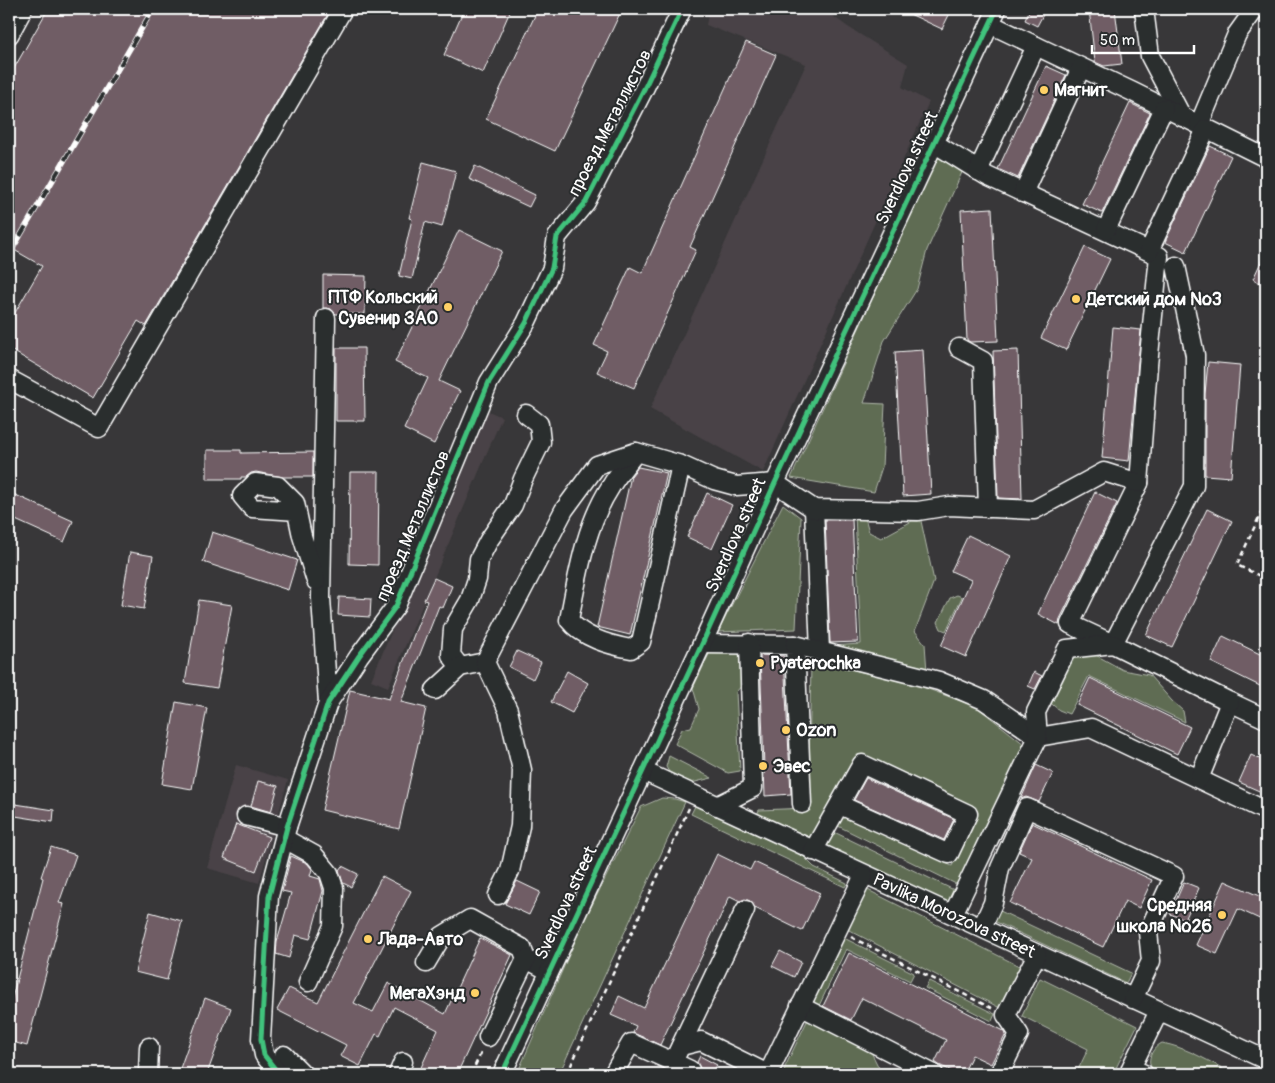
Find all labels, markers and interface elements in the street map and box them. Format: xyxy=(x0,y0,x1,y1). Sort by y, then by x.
scale bar xyxy=(1092,22,1195,54)
text: 50 m xyxy=(1100,31,1135,50)
street label: проезд Металлистов xyxy=(563,46,657,200)
place label: Магнит xyxy=(1054,79,1108,102)
marker: Магнит xyxy=(1038,84,1050,96)
street label: Sverdlova street xyxy=(871,107,944,229)
place label: ПТФ Кольский Сувенир ЗАО xyxy=(328,286,439,330)
place label: Детский дом №3 xyxy=(1085,288,1222,311)
marker: Детский дом №3 xyxy=(1070,293,1082,305)
marker: ПТФ Кольский Сувенир ЗАО xyxy=(442,301,454,313)
street label: проезд Металлистов xyxy=(371,447,455,605)
street label: Sverdlova street xyxy=(700,473,772,596)
place label: Pyaterochka xyxy=(770,652,861,675)
marker: Pyaterochka xyxy=(754,657,766,669)
place label: Ozon xyxy=(796,719,836,742)
marker: Ozon xyxy=(780,724,792,736)
place label: Эвес xyxy=(773,755,811,778)
marker: Эвес xyxy=(757,760,769,772)
street label: Sverdlova street xyxy=(530,842,603,964)
street label: Pavlika Morozova street xyxy=(869,868,1040,964)
place label: Средняя школа №26 xyxy=(1116,894,1212,938)
marker: Средняя школа №26 xyxy=(1216,909,1228,921)
place label: Лада-Авто xyxy=(377,928,464,951)
marker: Лада-Авто xyxy=(362,933,374,945)
place label: МегаХэнд xyxy=(390,982,465,1005)
marker: МегаХэнд xyxy=(469,987,481,999)

